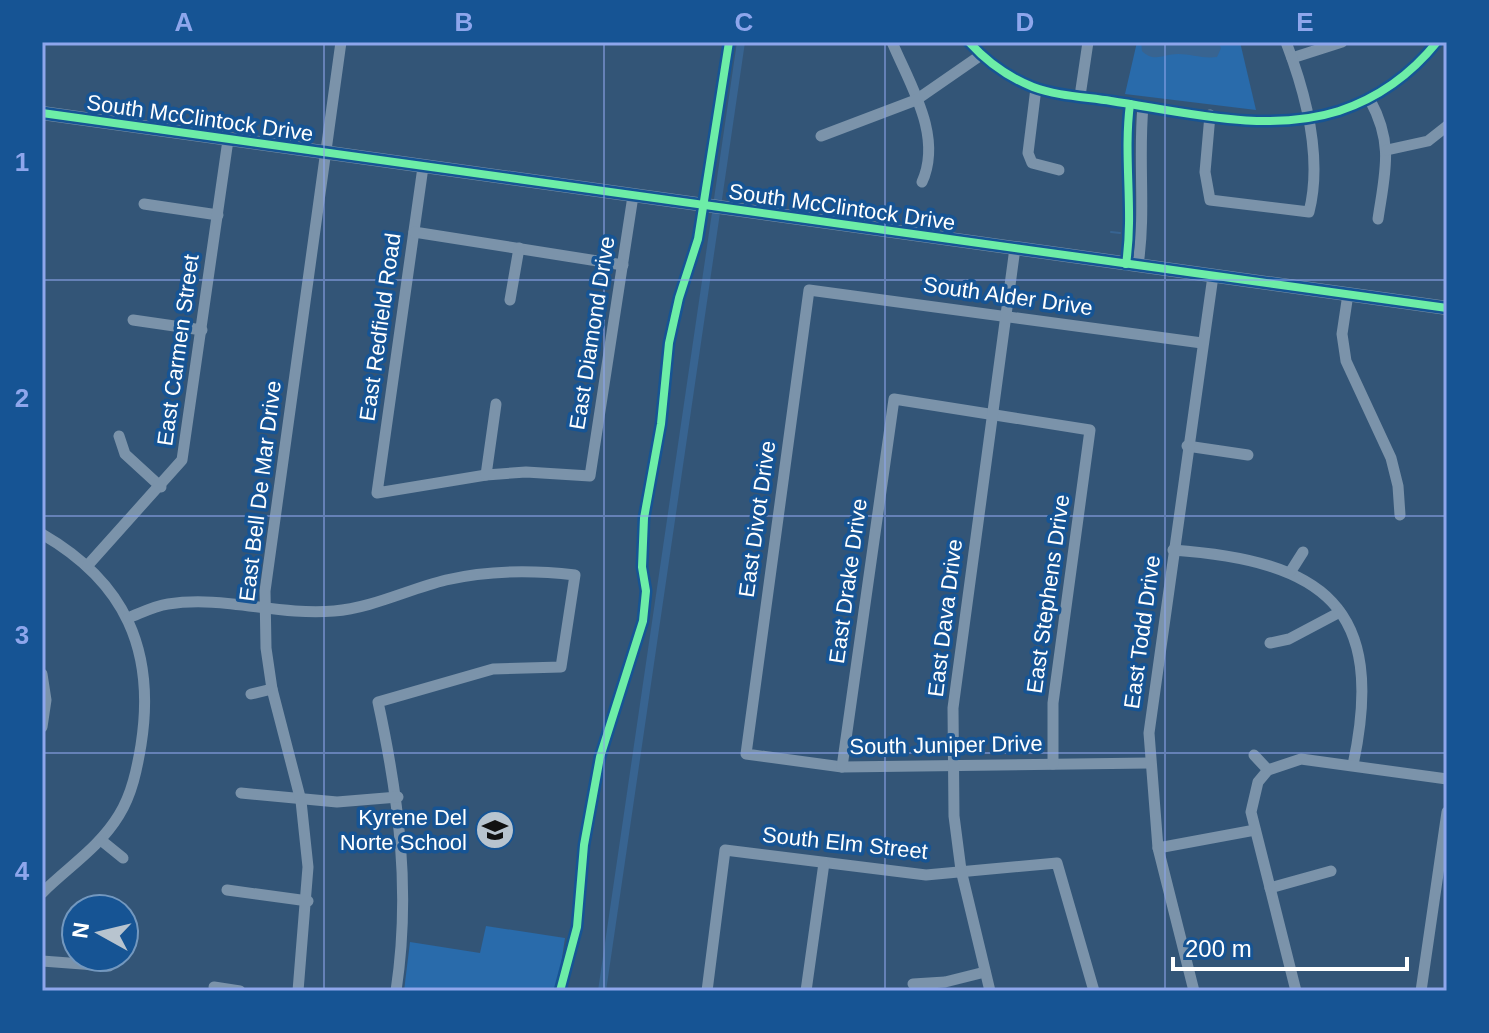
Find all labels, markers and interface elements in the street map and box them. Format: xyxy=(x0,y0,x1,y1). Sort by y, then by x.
text: A xyxy=(175,7,194,37)
text: B xyxy=(455,7,473,37)
text: C xyxy=(735,7,754,37)
text: D xyxy=(1016,7,1034,37)
text: E xyxy=(1296,7,1314,37)
street label: South McClintock Drive xyxy=(85,90,315,146)
text: 1 xyxy=(15,147,29,177)
street label: South McClintock Drive xyxy=(727,179,957,235)
street label: East Redfield Road xyxy=(354,231,406,423)
street label: East Diamond Drive xyxy=(564,234,620,432)
street label: East Carmen Street xyxy=(152,253,204,447)
street label: South Alder Drive xyxy=(921,272,1095,320)
street label: East Bell De Mar Drive xyxy=(234,379,286,603)
text: 2 xyxy=(15,383,29,413)
street label: East Divot Drive xyxy=(734,439,780,599)
street label: East Stephens Drive xyxy=(1022,493,1074,695)
street label: East Drake Drive xyxy=(824,497,872,665)
street label: East Dava Drive xyxy=(923,538,967,698)
street label: East Todd Drive xyxy=(1119,554,1165,710)
text: 3 xyxy=(15,620,29,650)
street label: South Juniper Drive xyxy=(849,731,1043,759)
place label: Kyrene Del Norte School xyxy=(340,805,467,855)
school or university icon: Kyrene Del Norte School xyxy=(474,809,516,851)
street label: South Elm Street xyxy=(761,822,929,864)
text: 4 xyxy=(15,856,30,886)
north arrow xyxy=(60,893,140,973)
text: N xyxy=(67,921,94,940)
scale bar xyxy=(1173,921,1407,971)
text: 200 m xyxy=(1185,935,1252,962)

